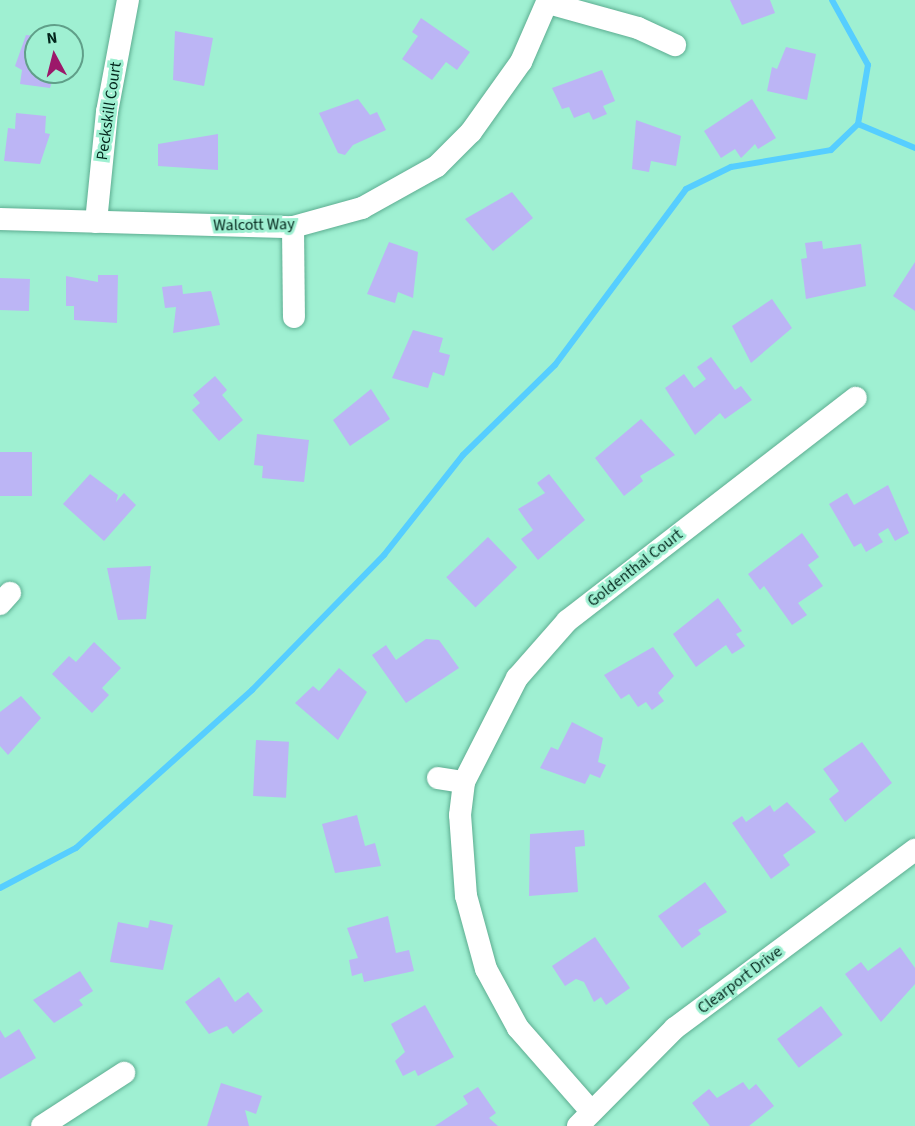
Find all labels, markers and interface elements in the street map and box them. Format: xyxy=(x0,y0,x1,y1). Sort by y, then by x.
north arrow xyxy=(24,24,84,84)
text: N xyxy=(45,27,59,50)
street label: Peckskill Court xyxy=(93,61,125,161)
street label: Walcott Way xyxy=(213,215,295,235)
street label: Goldenthal Court xyxy=(584,525,686,611)
street label: Clearport Drive xyxy=(694,942,786,1018)

